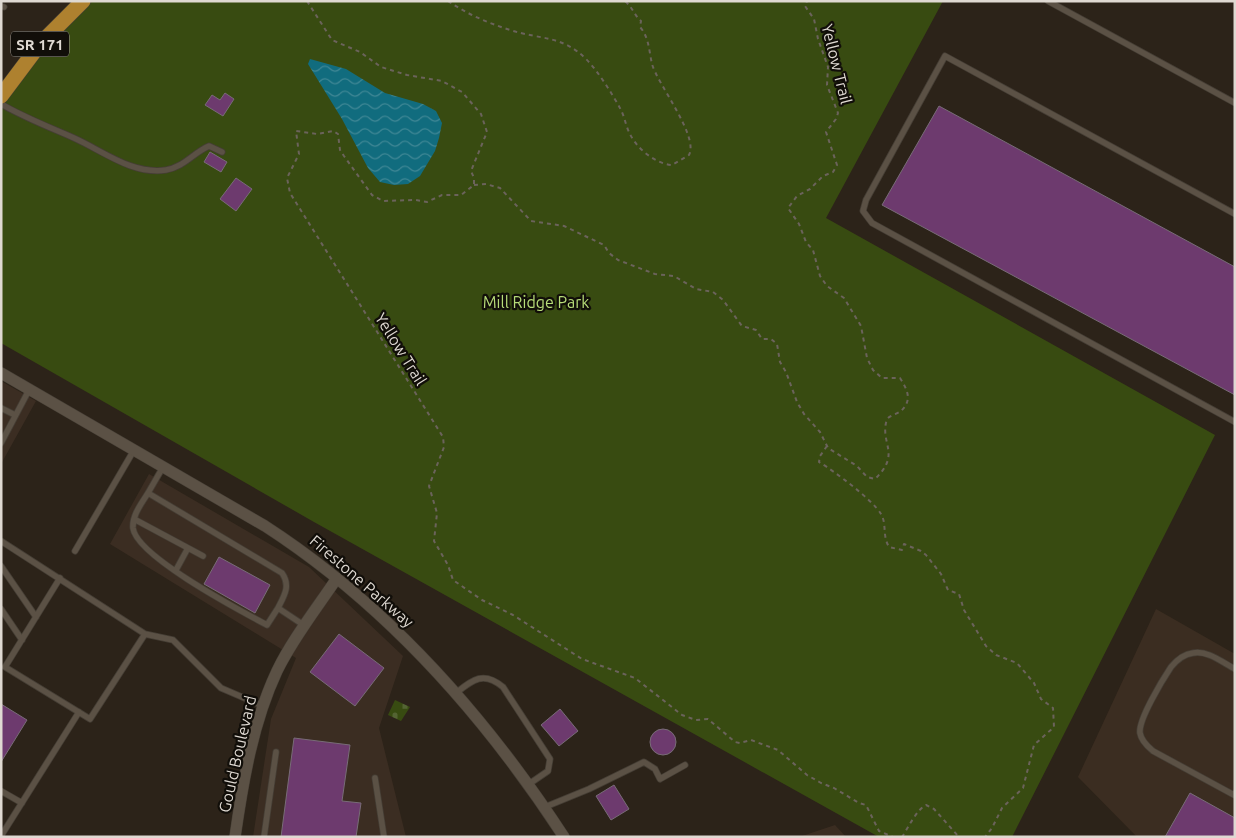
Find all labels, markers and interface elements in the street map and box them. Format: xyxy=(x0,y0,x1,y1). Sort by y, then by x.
street label: Yellow Trail xyxy=(818,22,856,106)
road number: SR 171 xyxy=(11,32,69,56)
park label: Mill Ridge Park xyxy=(483,293,589,311)
street label: Yellow Trail xyxy=(372,310,430,388)
street label: Firestone Parkway xyxy=(306,531,418,631)
street label: Gould Boulevard xyxy=(215,694,259,814)

